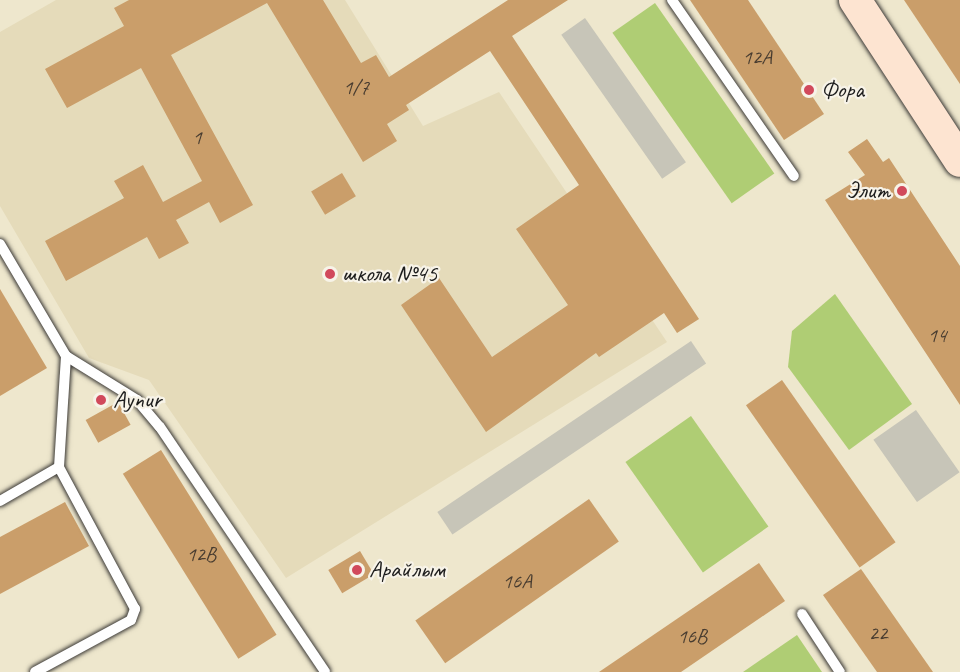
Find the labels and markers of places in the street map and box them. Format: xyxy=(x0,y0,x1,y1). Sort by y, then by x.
place label: Фора xyxy=(821,76,864,104)
marker: Фора xyxy=(802,83,816,97)
place label: Элит xyxy=(846,177,890,205)
marker: Элит xyxy=(895,184,909,198)
place label: школа №45 xyxy=(342,260,437,288)
marker: школа №45 xyxy=(323,267,337,281)
place label: Aynur xyxy=(113,386,161,414)
marker: Aynur xyxy=(94,393,108,407)
place label: Арайлым xyxy=(369,556,445,584)
marker: Арайлым xyxy=(350,563,364,577)

